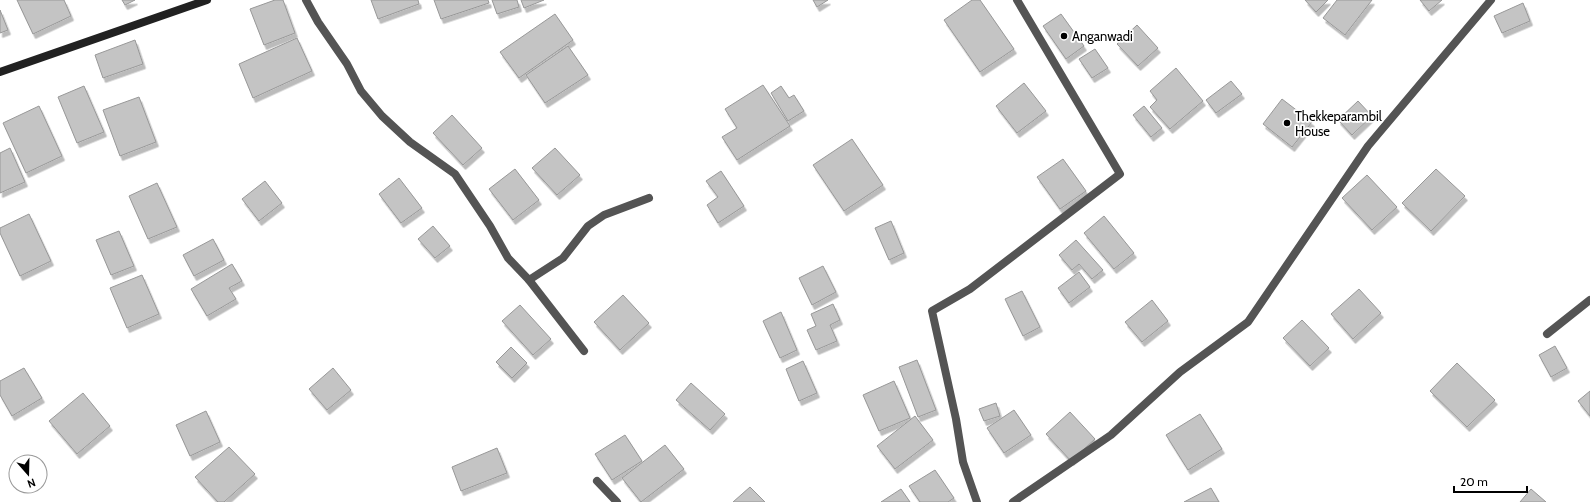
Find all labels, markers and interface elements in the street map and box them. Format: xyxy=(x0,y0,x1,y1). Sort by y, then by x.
place label: Anganwadi xyxy=(1072,28,1133,44)
marker: Anganwadi xyxy=(1059,31,1069,41)
place label: Thekkeparambil House xyxy=(1295,108,1382,139)
marker: Thekkeparambil House xyxy=(1282,118,1292,128)
north arrow xyxy=(8,454,48,494)
scale bar xyxy=(1454,468,1527,494)
text: 20 m xyxy=(1460,474,1488,489)
text: N xyxy=(25,475,37,491)

